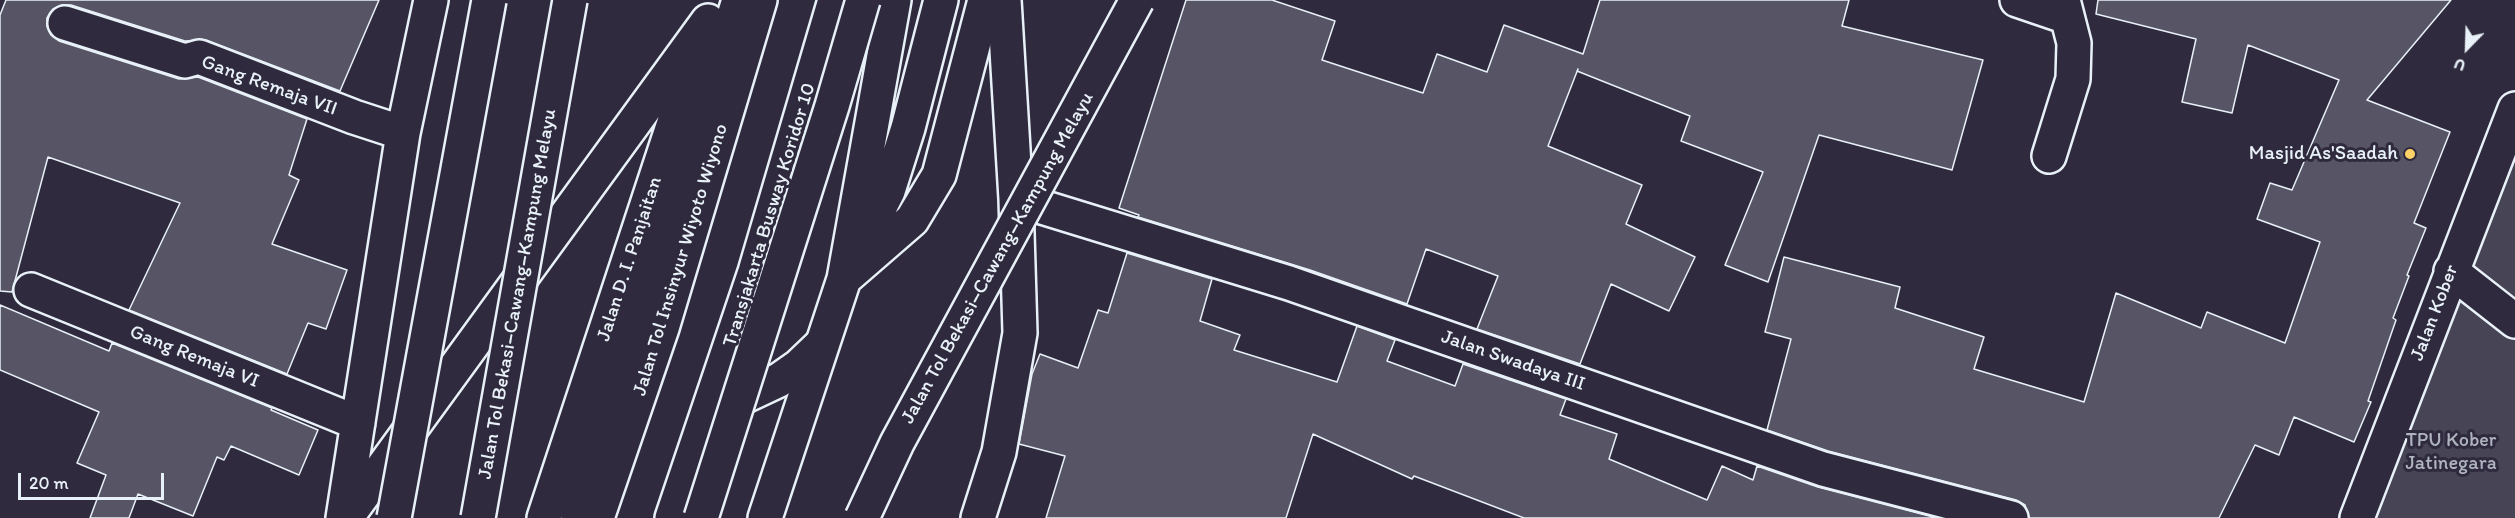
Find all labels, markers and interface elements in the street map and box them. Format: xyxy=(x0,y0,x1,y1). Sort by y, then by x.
north arrow xyxy=(2437,18,2497,78)
street label: Gang Remaja VII xyxy=(198,50,340,122)
text: U xyxy=(2451,54,2468,76)
street label: Transjakarta Busway Koridor 10 xyxy=(718,80,822,350)
street label: Jalan Tol Bekasi–Cawang–Kampung Melayu xyxy=(896,88,1100,428)
street label: Jalan Tol Bekasi–Cawang–Kampung Melayu xyxy=(474,107,562,481)
street label: Jalan Tol Insinyur Wiyoto Wiyono xyxy=(628,121,734,399)
place label: Masjid As'Saadah xyxy=(2249,142,2398,166)
marker: Masjid As'Saadah xyxy=(2403,147,2417,161)
street label: Jalan D. I. Panjaitan xyxy=(592,174,668,344)
street label: Jalan Kober xyxy=(2406,262,2464,364)
street label: Gang Remaja VI xyxy=(126,320,262,394)
street label: Jalan Swadaya III xyxy=(1438,325,1588,397)
park label: TPU Kober Jatinegara xyxy=(2405,429,2497,476)
scale bar xyxy=(21,461,166,499)
text: 20 m xyxy=(29,472,69,494)

